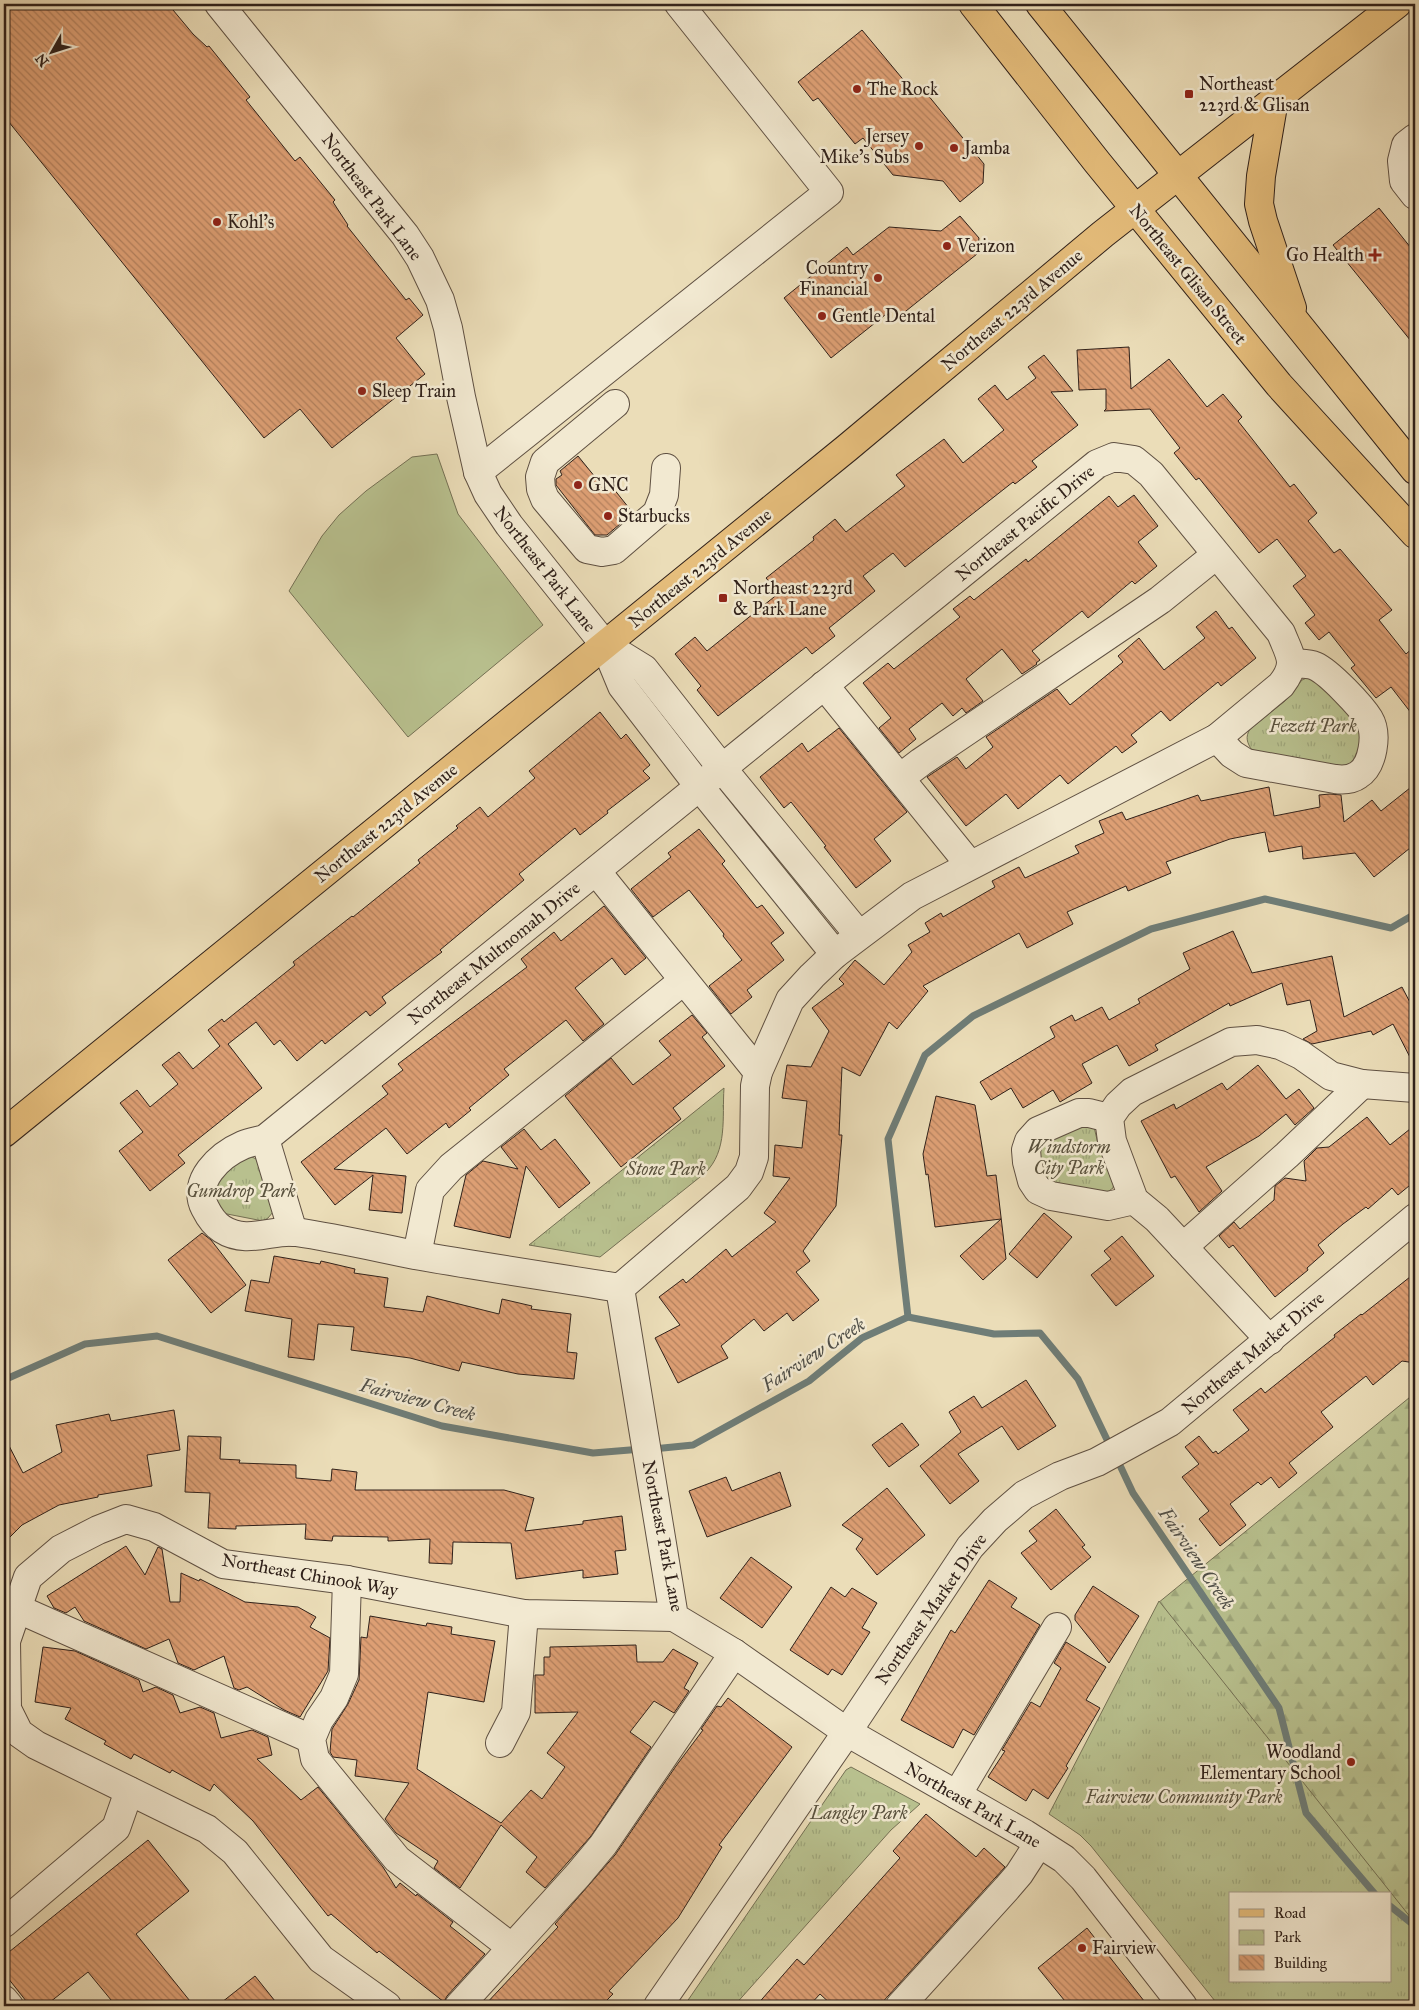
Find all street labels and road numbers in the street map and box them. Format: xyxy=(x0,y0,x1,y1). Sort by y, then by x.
street label: Northeast Park Lane xyxy=(317,129,427,265)
street label: Northeast Glisan Street xyxy=(1125,199,1252,349)
street label: Northeast 223rd Avenue xyxy=(937,244,1087,376)
street label: Northeast Pacific Drive xyxy=(951,460,1099,586)
street label: Northeast Park Lane xyxy=(489,502,601,636)
street label: Northeast 223rd Avenue xyxy=(624,504,776,632)
street label: Northeast 223rd Avenue xyxy=(310,759,462,887)
street label: Northeast Multnomah Drive xyxy=(403,877,585,1029)
street label: Northeast Market Drive xyxy=(1177,1287,1329,1419)
street label: Northeast Park Lane xyxy=(638,1458,688,1614)
street label: Northeast Market Drive xyxy=(871,1529,991,1689)
street label: Northeast Chinook Way xyxy=(220,1549,400,1601)
street label: Northeast Park Lane xyxy=(901,1757,1045,1853)

